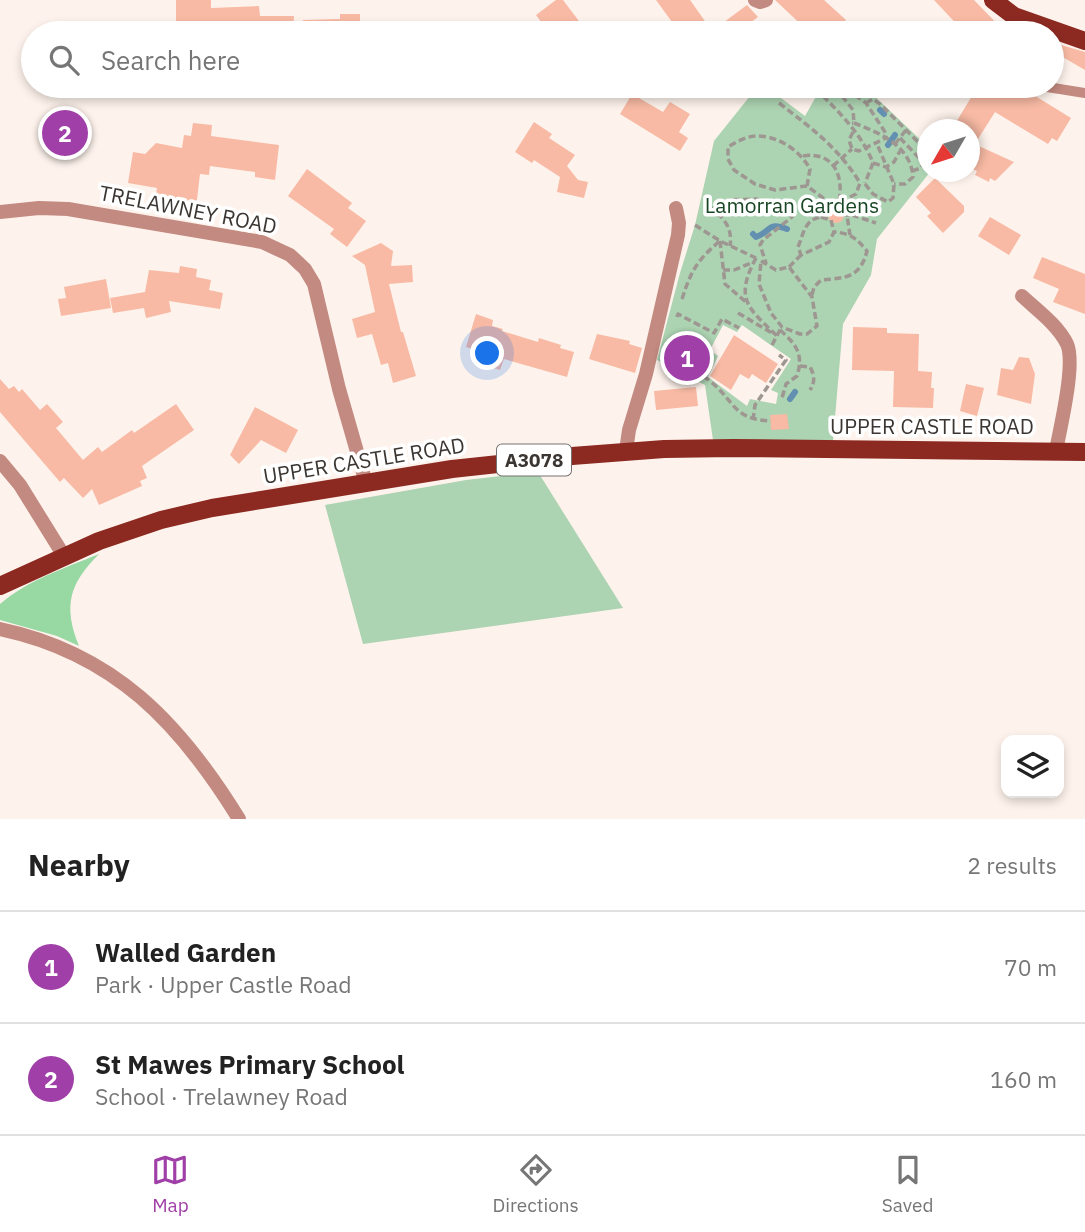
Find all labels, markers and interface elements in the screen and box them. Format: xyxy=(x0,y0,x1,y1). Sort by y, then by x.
search box xyxy=(21,21,1064,98)
icon: search xyxy=(45,41,83,79)
text: Search here xyxy=(101,43,240,77)
pin: 2 xyxy=(42,107,88,159)
north arrow xyxy=(917,119,980,182)
street label: TRELAWNEY ROAD xyxy=(97,178,279,240)
park label: Lamorran Gardens xyxy=(705,191,879,219)
pin: 1 xyxy=(664,332,710,384)
your location xyxy=(470,336,504,370)
street label: UPPER CASTLE ROAD xyxy=(830,412,1034,440)
street label: UPPER CASTLE ROAD xyxy=(261,430,467,490)
road number: A3078 xyxy=(497,444,571,475)
map controls xyxy=(1001,735,1064,798)
button: layers xyxy=(1001,735,1064,798)
text: Nearby xyxy=(28,845,130,884)
text: 2 results xyxy=(967,850,1057,880)
text: Walled Garden xyxy=(95,935,276,969)
text: 1 xyxy=(44,952,58,982)
text: 70 m xyxy=(1004,952,1057,982)
text: Park · Upper Castle Road xyxy=(95,969,352,999)
text: St Mawes Primary School xyxy=(95,1047,404,1081)
text: 2 xyxy=(44,1064,58,1094)
text: 160 m xyxy=(990,1064,1057,1094)
text: School · Trelawney Road xyxy=(95,1081,348,1111)
tab: Map xyxy=(151,1151,189,1217)
tab: Directions xyxy=(492,1151,579,1217)
tab: Saved xyxy=(882,1151,934,1217)

